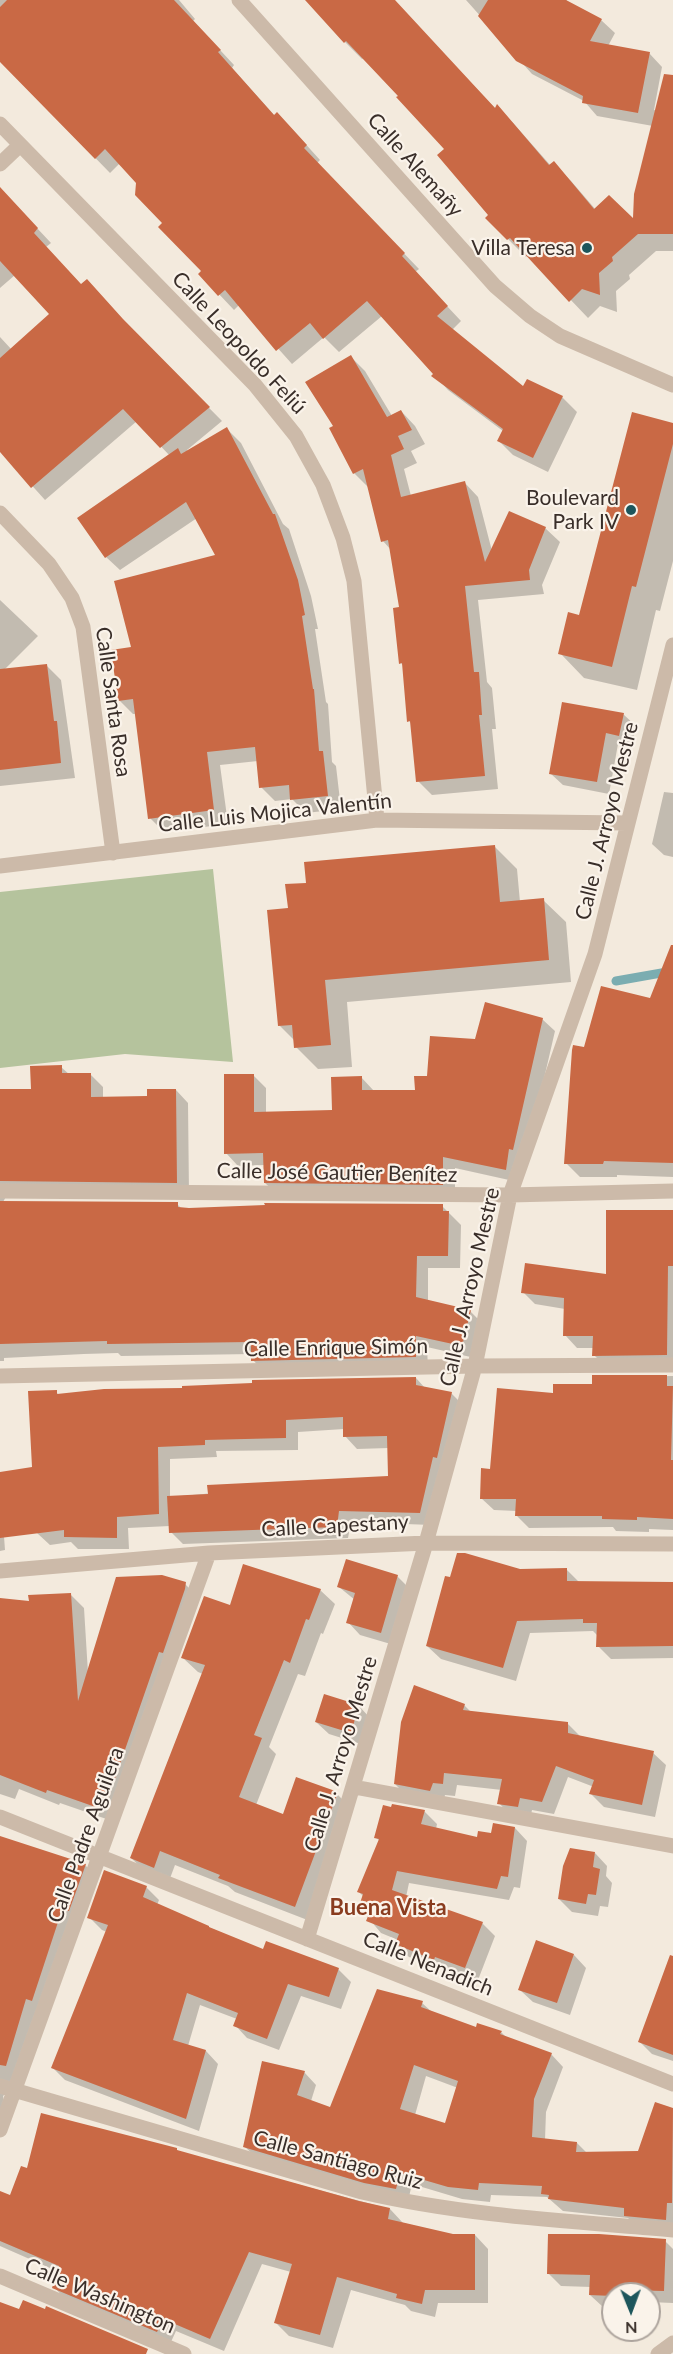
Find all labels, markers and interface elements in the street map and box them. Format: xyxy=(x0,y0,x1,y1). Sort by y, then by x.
street label: Calle Alemañy xyxy=(362,108,468,222)
place label: Villa Teresa xyxy=(471,235,575,261)
marker: Villa Teresa xyxy=(580,241,594,255)
street label: Calle Leopoldo Feliú xyxy=(167,267,311,419)
place label: Boulevard Park IV xyxy=(526,485,619,535)
marker: Boulevard Park IV xyxy=(624,503,638,517)
street label: Calle Santa Rosa xyxy=(90,625,136,779)
street label: Calle J. Arroyo Mestre xyxy=(570,719,644,923)
street label: Calle Luis Mojica Valentín xyxy=(157,788,393,838)
street label: Calle José Gautier Benítez xyxy=(217,1158,457,1188)
street label: Calle J. Arroyo Mestre xyxy=(435,1185,505,1389)
street label: Calle Enrique Simón xyxy=(244,1334,428,1362)
street label: Calle Capestany xyxy=(261,1510,409,1542)
street label: Calle J. Arroyo Mestre xyxy=(299,1653,383,1855)
street label: Calle Padre Aguilera xyxy=(43,1744,129,1926)
district label: Buena Vista xyxy=(329,1895,447,1921)
street label: Calle Nenadich xyxy=(359,1926,497,2002)
street label: Calle Santiago Ruiz xyxy=(250,2125,426,2195)
street label: Calle Washington xyxy=(21,2253,179,2339)
north arrow xyxy=(601,2282,661,2342)
text: N xyxy=(625,2319,638,2338)

